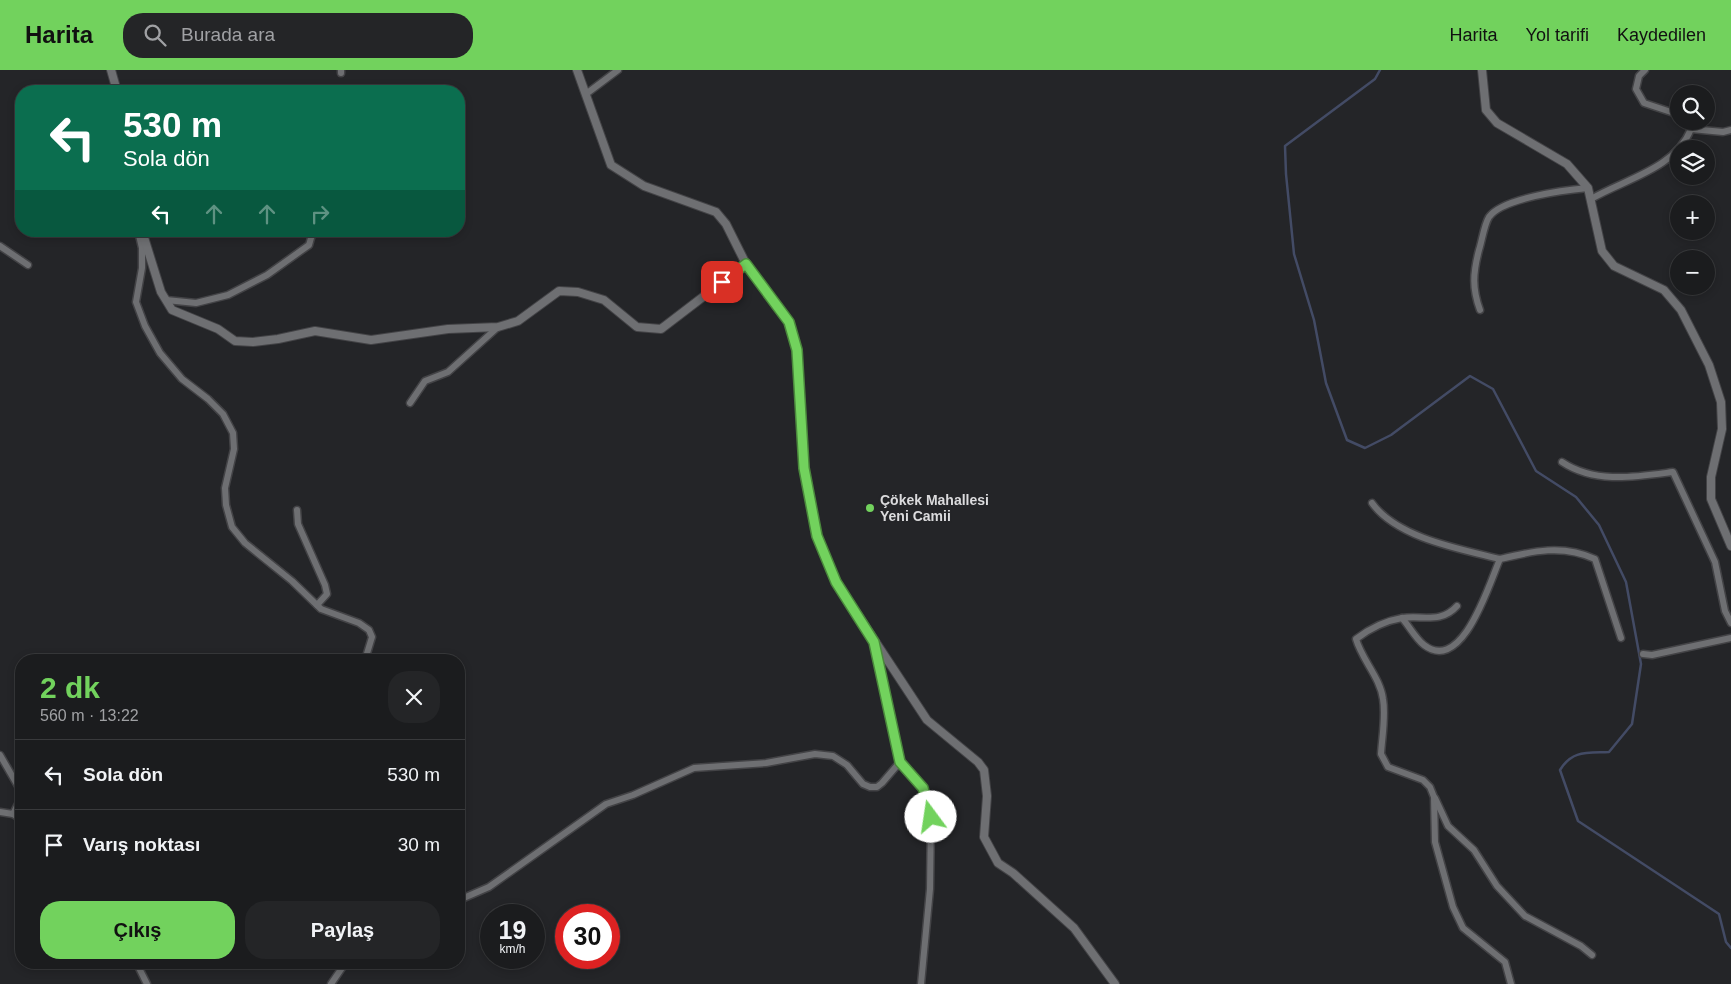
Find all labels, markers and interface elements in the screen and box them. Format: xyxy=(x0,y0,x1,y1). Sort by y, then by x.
search box xyxy=(123,13,473,58)
text: Harita xyxy=(25,21,93,48)
icon: search xyxy=(141,21,169,49)
text: Burada ara xyxy=(181,24,275,45)
text: Harita xyxy=(1450,25,1498,45)
text: Yol tarifi xyxy=(1526,25,1589,45)
text: Kaydedilen xyxy=(1617,25,1706,45)
map controls xyxy=(1670,85,1715,295)
button: search xyxy=(1670,85,1715,130)
icon: left xyxy=(40,105,105,170)
text: 530 m xyxy=(123,105,222,144)
button: layers xyxy=(1670,140,1715,185)
text: Sola dön xyxy=(123,146,210,171)
button: + xyxy=(1670,195,1715,240)
icon: left xyxy=(147,200,175,228)
icon: ahead xyxy=(200,200,228,228)
icon: ahead xyxy=(253,200,281,228)
icon: right xyxy=(306,200,334,228)
button: − xyxy=(1670,250,1715,295)
pin xyxy=(701,261,743,303)
icon: arrive xyxy=(708,268,736,296)
place label: Çökek Mahallesi Yeni Camii xyxy=(880,492,989,524)
marker: Çökek Mahallesi Yeni Camii xyxy=(864,502,876,514)
text: 2 dk xyxy=(40,671,100,704)
button: close xyxy=(388,671,440,723)
text: 560 m · 13:22 xyxy=(40,707,139,724)
icon: left xyxy=(40,761,68,789)
text: Sola dön xyxy=(83,764,163,785)
text: 530 m xyxy=(387,764,440,785)
position arrow xyxy=(904,790,956,842)
icon: arrive xyxy=(40,831,68,859)
text: Varış noktası xyxy=(83,834,200,855)
text: 30 m xyxy=(398,834,440,855)
button: Çıkış xyxy=(40,901,235,959)
button: Paylaş xyxy=(245,901,440,959)
speed limit sign: 30 xyxy=(555,904,620,969)
text: 19 xyxy=(499,916,526,944)
text: km/h xyxy=(499,942,526,956)

